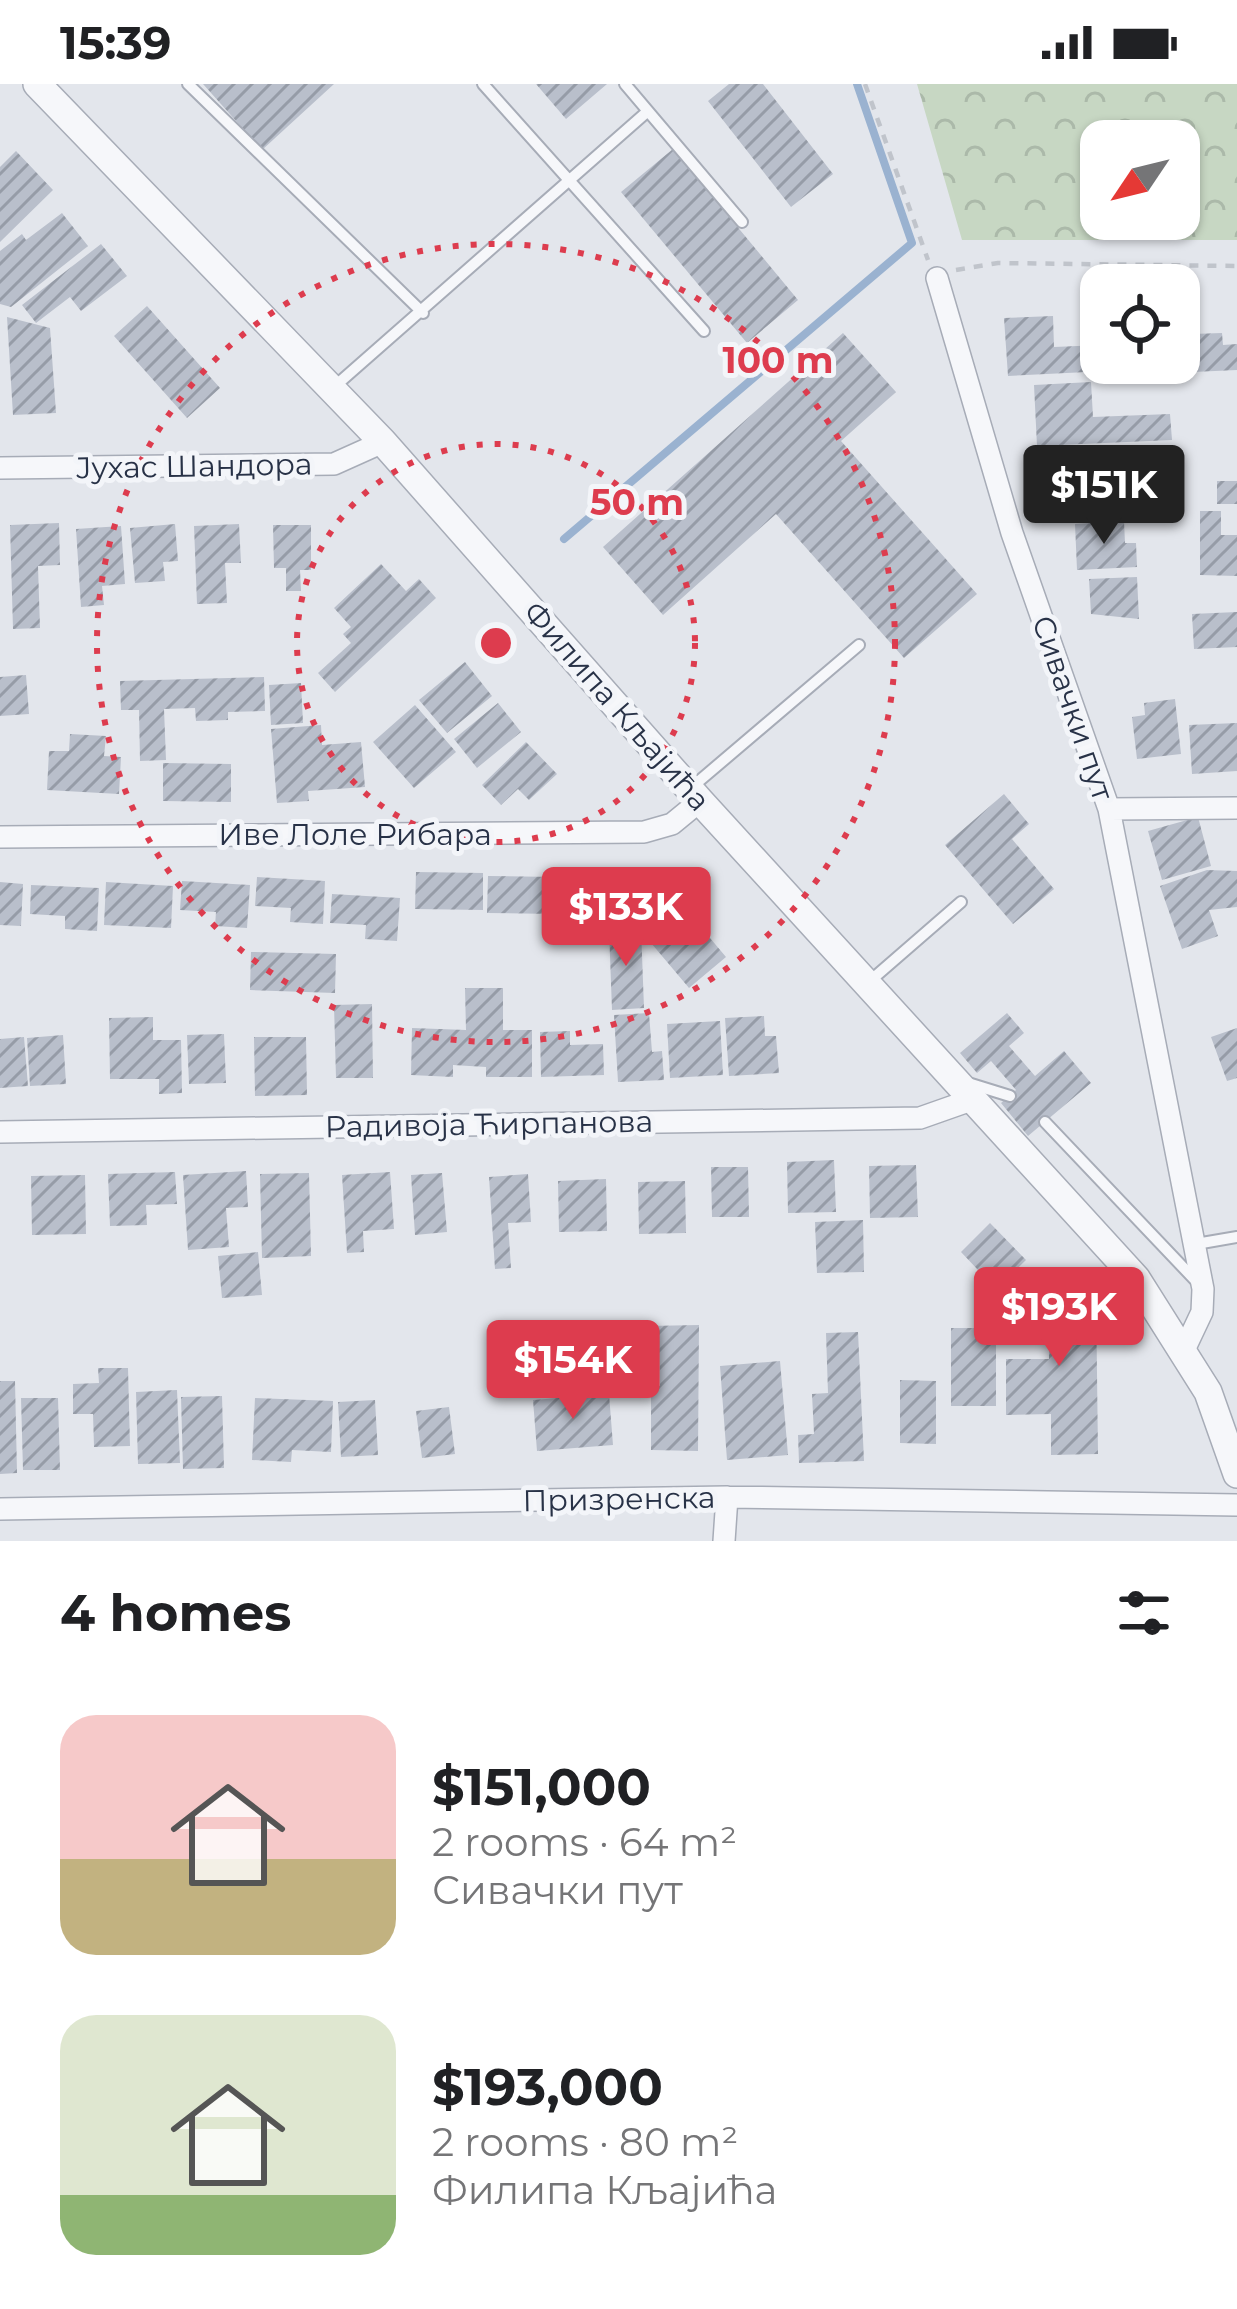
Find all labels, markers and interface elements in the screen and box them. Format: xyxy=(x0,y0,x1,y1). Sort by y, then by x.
text: 15:39 xyxy=(60,15,172,70)
north arrow xyxy=(1080,120,1200,240)
map controls xyxy=(1080,120,1200,384)
button: locate xyxy=(1080,264,1200,384)
text: 100 m xyxy=(723,338,833,382)
street label: Јухас Шандора xyxy=(75,445,313,487)
pin: $151K xyxy=(1020,445,1188,547)
text: $151K xyxy=(1050,460,1158,508)
text: 50 m xyxy=(590,480,684,524)
street label: Филипа Кљајића xyxy=(516,594,718,818)
street label: Сивачки пут xyxy=(1024,611,1122,806)
centre of rings xyxy=(475,622,517,664)
street label: Иве Лоле Рибара xyxy=(218,816,492,853)
pin: $133K xyxy=(542,867,710,969)
text: $133K xyxy=(569,882,683,930)
street label: Радивоја Ћирпанова xyxy=(325,1103,653,1145)
pin: $193K xyxy=(975,1267,1143,1369)
text: $193K xyxy=(1001,1282,1117,1330)
pin: $154K xyxy=(489,1320,657,1422)
text: $154K xyxy=(514,1335,632,1383)
street label: Призренска xyxy=(522,1479,716,1519)
icon: filters xyxy=(1111,1580,1177,1646)
text: 4 homes xyxy=(60,1582,291,1644)
text: $151,000 xyxy=(432,1756,651,1818)
icon: home xyxy=(156,1763,300,1907)
text: 2 rooms · 64 m² xyxy=(432,1818,737,1866)
text: Сивачки пут xyxy=(432,1866,683,1914)
text: $193,000 xyxy=(432,2056,663,2118)
icon: home xyxy=(156,2063,300,2207)
text: 2 rooms · 80 m² xyxy=(432,2118,738,2166)
text: Филипа Кљајића xyxy=(432,2166,777,2214)

